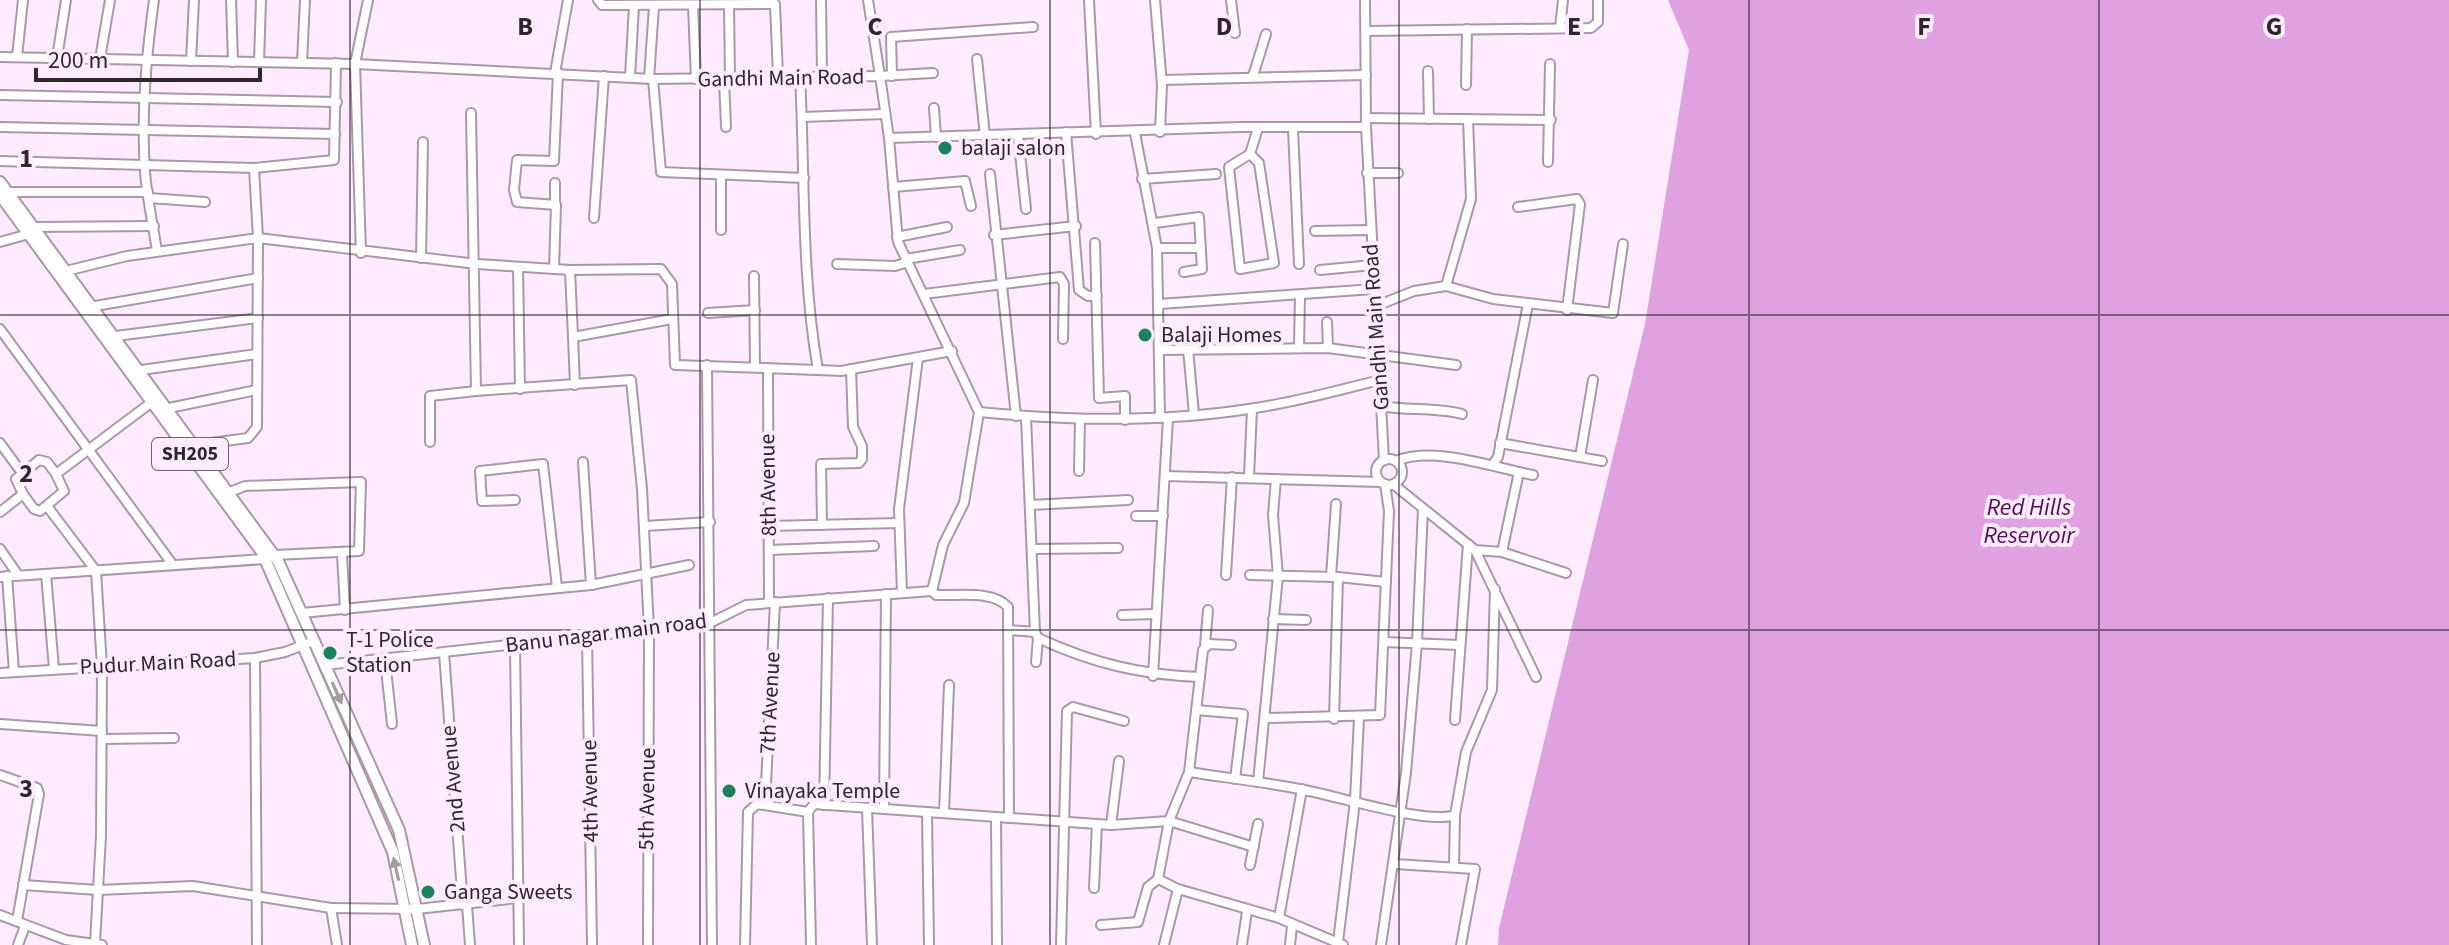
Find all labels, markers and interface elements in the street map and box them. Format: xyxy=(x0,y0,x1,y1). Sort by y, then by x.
text: B xyxy=(517,8,533,45)
text: C xyxy=(867,8,883,45)
text: D xyxy=(1216,8,1232,45)
text: E xyxy=(1567,8,1581,45)
text: F xyxy=(1917,8,1931,45)
text: G xyxy=(2266,8,2282,45)
scale bar xyxy=(36,32,260,82)
text: 200 m xyxy=(48,43,108,78)
street label: Gandhi Main Road xyxy=(697,61,865,95)
place label: balaji salon xyxy=(961,132,1066,164)
marker: balaji salon xyxy=(936,139,954,157)
text: 1 xyxy=(19,140,33,177)
street label: Gandhi Main Road xyxy=(1354,243,1398,411)
place label: Balaji Homes xyxy=(1161,319,1282,351)
marker: Balaji Homes xyxy=(1136,326,1154,344)
street label: 8th Avenue xyxy=(751,433,785,537)
road number: SH205 xyxy=(152,438,228,470)
text: 2 xyxy=(19,455,33,492)
water label: Red Hills Reservoir xyxy=(1983,490,2076,553)
street label: Banu nagar main road xyxy=(503,605,709,661)
place label: T-1 Police Station xyxy=(346,624,434,681)
street label: Pudur Main Road xyxy=(79,643,237,683)
marker: T-1 Police Station xyxy=(321,644,339,662)
street label: 7th Avenue xyxy=(751,651,789,755)
one-way arrow xyxy=(331,681,344,705)
street label: 2nd Avenue xyxy=(432,724,474,834)
street label: 4th Avenue xyxy=(573,739,607,843)
street label: 5th Avenue xyxy=(630,747,664,851)
text: 3 xyxy=(19,770,33,807)
place label: Vinayaka Temple xyxy=(745,775,900,807)
marker: Vinayaka Temple xyxy=(720,782,738,800)
one-way arrow xyxy=(390,856,402,881)
place label: Ganga Sweets xyxy=(444,876,572,908)
marker: Ganga Sweets xyxy=(419,883,437,901)

